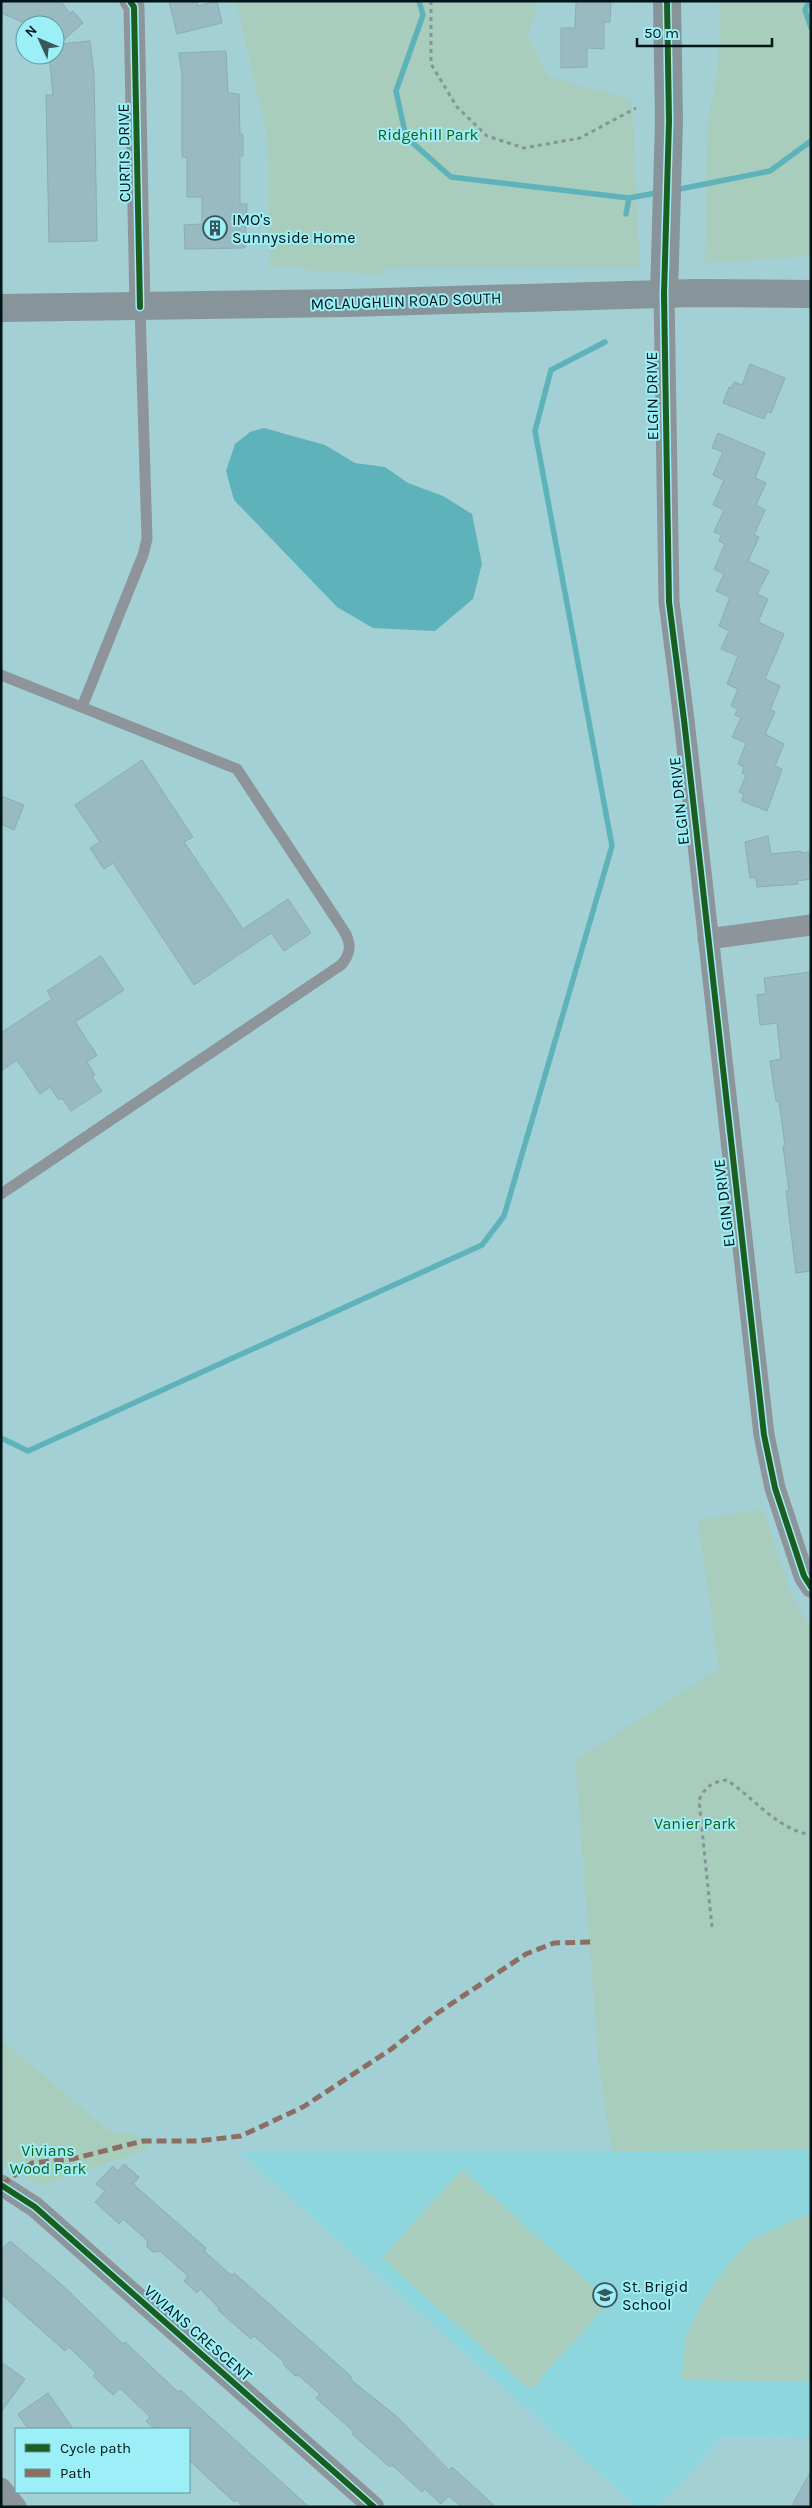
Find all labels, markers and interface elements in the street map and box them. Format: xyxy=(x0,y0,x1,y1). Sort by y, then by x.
north arrow xyxy=(15,15,65,65)
scale bar xyxy=(637,15,772,47)
text: N xyxy=(21,22,41,41)
text: 50 m xyxy=(644,24,679,42)
street label: CURTIS DRIVE xyxy=(114,103,134,203)
park label: Ridgehill Park xyxy=(378,125,478,144)
place label: IMO's Sunnyside Home xyxy=(232,210,355,247)
building icon: IMO's Sunnyside Home xyxy=(202,215,228,241)
street label: MCLAUGHLIN ROAD SOUTH xyxy=(310,288,502,314)
street label: ELGIN DRIVE xyxy=(642,351,662,441)
street label: ELGIN DRIVE xyxy=(665,756,693,846)
street label: ELGIN DRIVE xyxy=(709,1158,739,1248)
park label: Vanier Park xyxy=(654,1814,736,1833)
park label: Vivians Wood Park xyxy=(9,2141,87,2178)
place label: St. Brigid School xyxy=(622,2277,688,2314)
street label: VIVIANS CRESCENT xyxy=(140,2281,256,2385)
school or university icon: St. Brigid School xyxy=(592,2282,618,2308)
legend xyxy=(15,2428,190,2493)
text: Cycle path xyxy=(60,2439,131,2457)
text: Path xyxy=(60,2464,91,2482)

